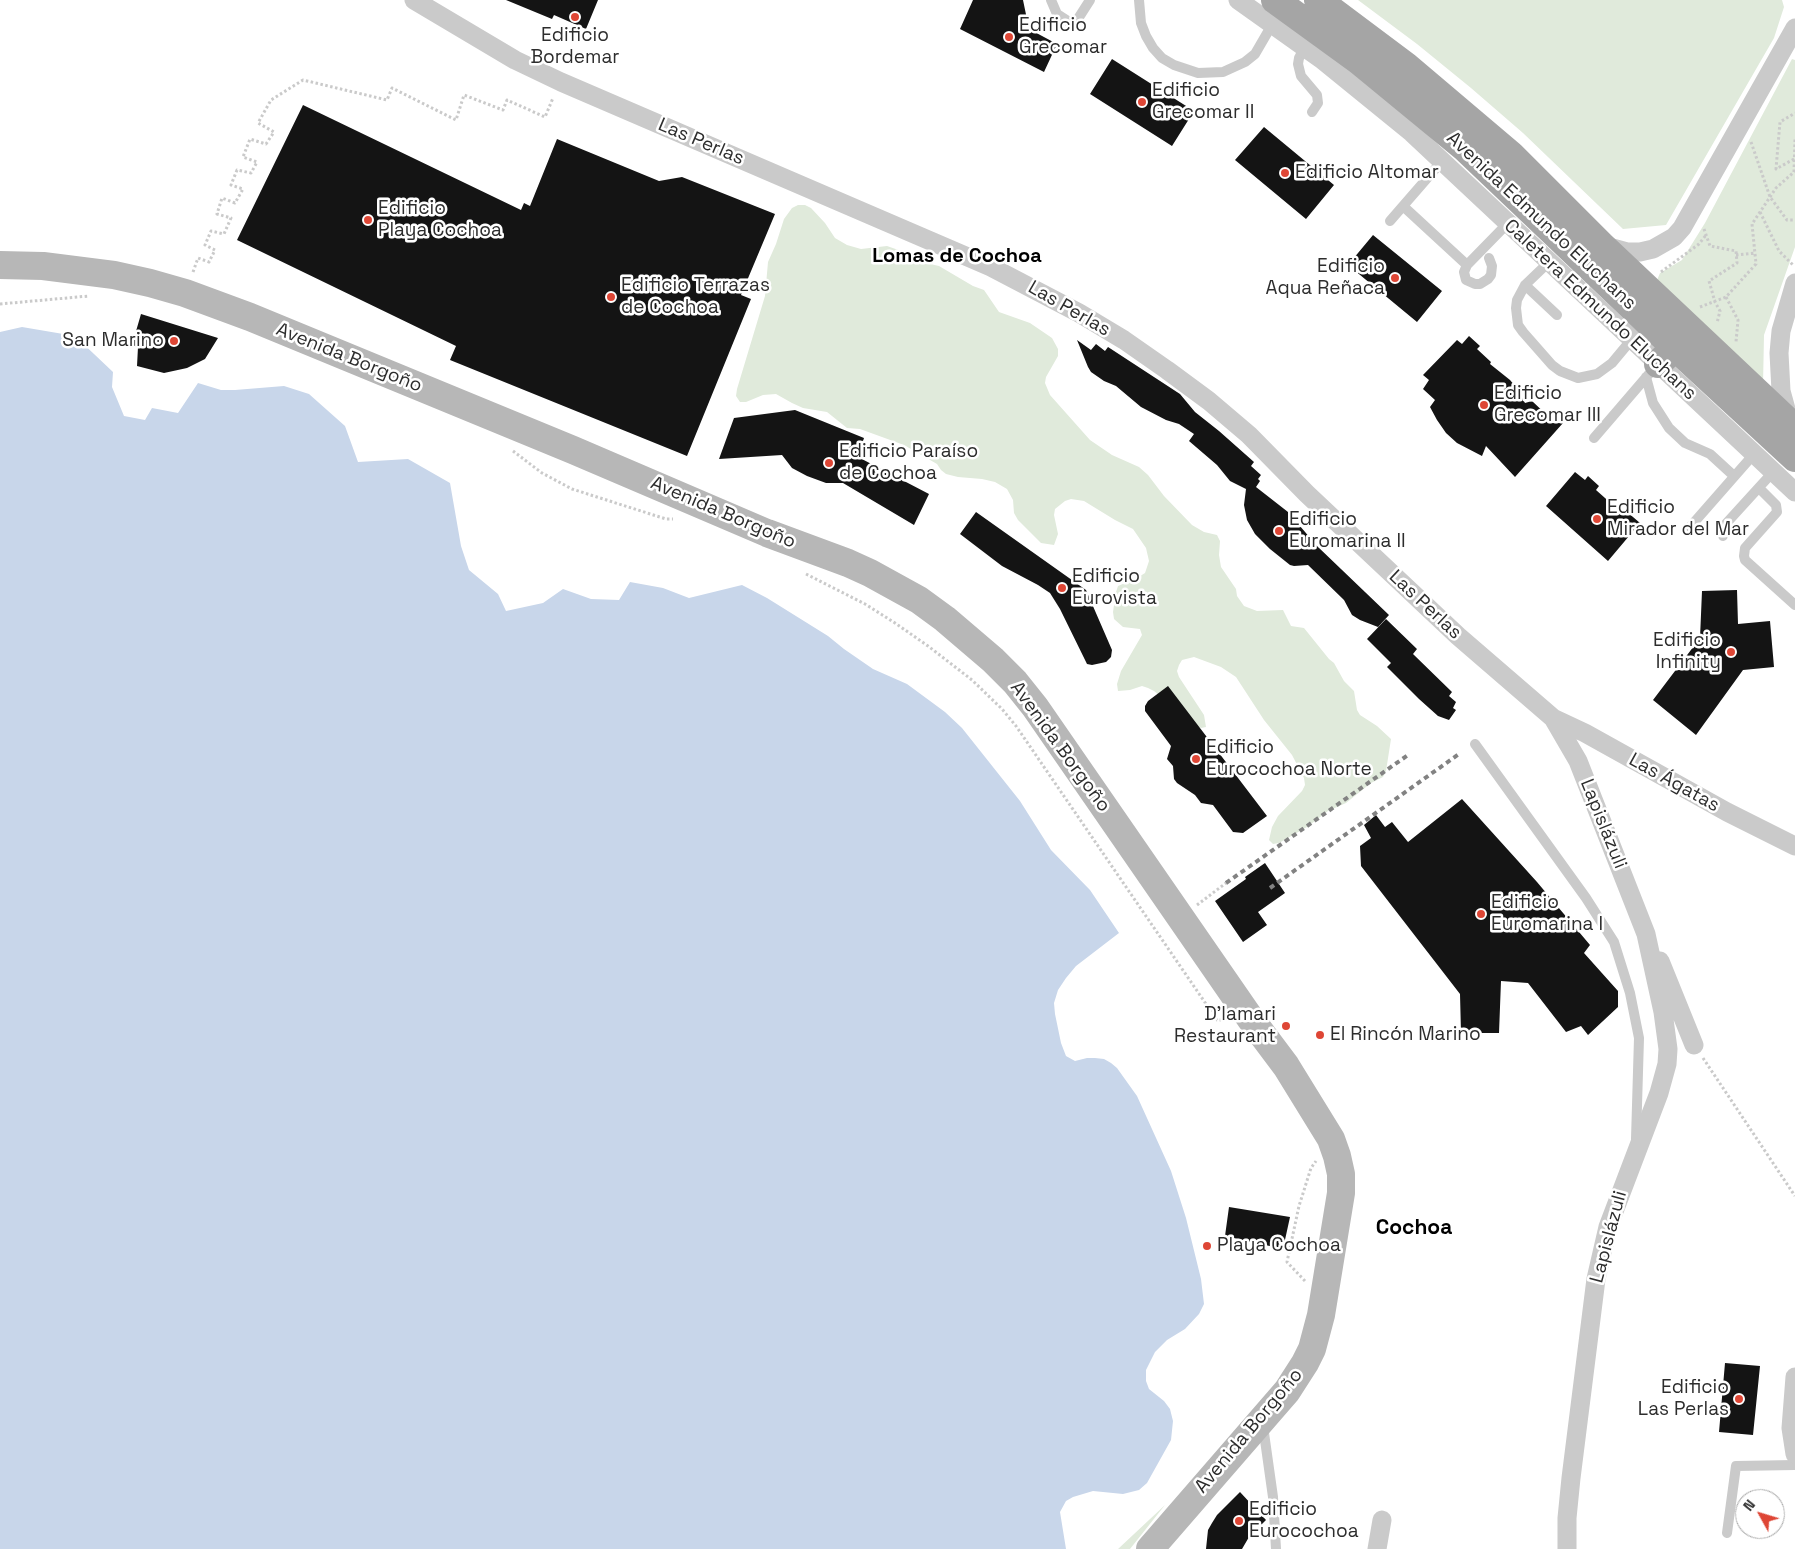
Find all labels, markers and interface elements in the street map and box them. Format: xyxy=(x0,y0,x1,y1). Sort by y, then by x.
marker: Edificio Bordemar xyxy=(569,11,581,23)
place label: Edificio Grecomar xyxy=(1019,15,1107,59)
place label: Edificio Bordemar xyxy=(530,25,620,69)
marker: Edificio Grecomar xyxy=(1003,31,1015,43)
place label: Edificio Grecomar II xyxy=(1152,80,1254,124)
marker: Edificio Grecomar II xyxy=(1136,96,1148,108)
street label: Las Perlas xyxy=(655,114,747,170)
street label: Avenida Edmundo Eluchans xyxy=(1441,127,1641,315)
place label: Edificio Altomar xyxy=(1295,162,1439,184)
marker: Edificio Altomar xyxy=(1279,167,1291,179)
place label: Edificio Playa Cochoa xyxy=(378,198,502,242)
marker: Edificio Playa Cochoa xyxy=(362,214,374,226)
street label: Caletera Edmundo Eluchans xyxy=(1499,215,1701,405)
district label: Lomas de Cochoa xyxy=(872,245,1042,269)
place label: Edificio Aqua Reñaca xyxy=(1266,256,1385,300)
marker: Edificio Aqua Reñaca xyxy=(1389,272,1401,284)
place label: Edificio Terrazas de Cochoa xyxy=(621,275,770,319)
street label: Las Perlas xyxy=(1024,276,1114,342)
marker: Edificio Terrazas de Cochoa xyxy=(605,291,617,303)
street label: Avenida Borgoño xyxy=(273,318,425,398)
place label: San Marino xyxy=(62,330,164,352)
marker: San Marino xyxy=(168,335,180,347)
place label: Edificio Grecomar III xyxy=(1494,383,1601,427)
marker: Edificio Grecomar III xyxy=(1478,399,1490,411)
place label: Edificio Paraíso de Cochoa xyxy=(839,441,978,485)
marker: Edificio Paraíso de Cochoa xyxy=(823,457,835,469)
street label: Avenida Borgoño xyxy=(647,472,799,554)
place label: Edificio Mirador del Mar xyxy=(1607,497,1749,541)
place label: Edificio Euromarina II xyxy=(1289,509,1406,553)
marker: Edificio Mirador del Mar xyxy=(1591,513,1603,525)
marker: Edificio Euromarina II xyxy=(1273,525,1285,537)
place label: Edificio Eurovista xyxy=(1072,566,1157,610)
street label: Las Perlas xyxy=(1384,566,1466,644)
marker: Edificio Eurovista xyxy=(1056,582,1068,594)
place label: Edificio Infinity xyxy=(1653,630,1721,674)
marker: Edificio Infinity xyxy=(1725,646,1737,658)
street label: Avenida Borgoño xyxy=(1005,677,1115,817)
place label: Edificio Eurocochoa Norte xyxy=(1206,737,1372,781)
street label: Las Ágatas xyxy=(1625,749,1723,817)
marker: Edificio Eurocochoa Norte xyxy=(1190,753,1202,765)
street label: Lapislázuli xyxy=(1575,776,1631,872)
place label: Edificio Euromarina I xyxy=(1491,892,1603,936)
marker: Edificio Euromarina I xyxy=(1475,908,1487,920)
place label: D'lamari Restaurant xyxy=(1174,1004,1276,1048)
marker: D'lamari Restaurant xyxy=(1280,1020,1292,1032)
place label: El Rincón Marino xyxy=(1330,1024,1481,1046)
marker: El Rincón Marino xyxy=(1314,1029,1326,1041)
street label: Lapislázuli xyxy=(1586,1188,1632,1286)
district label: Cochoa xyxy=(1376,1215,1452,1241)
place label: Playa Cochoa xyxy=(1217,1235,1341,1257)
marker: Playa Cochoa xyxy=(1201,1240,1213,1252)
street label: Avenida Borgoño xyxy=(1190,1364,1308,1498)
place label: Edificio Las Perlas xyxy=(1638,1377,1729,1421)
marker: Edificio Las Perlas xyxy=(1733,1393,1745,1405)
north arrow xyxy=(1735,1489,1785,1539)
text: N xyxy=(1739,1496,1759,1515)
place label: Edificio Eurocochoa xyxy=(1249,1499,1359,1543)
marker: Edificio Eurocochoa xyxy=(1233,1515,1245,1527)

